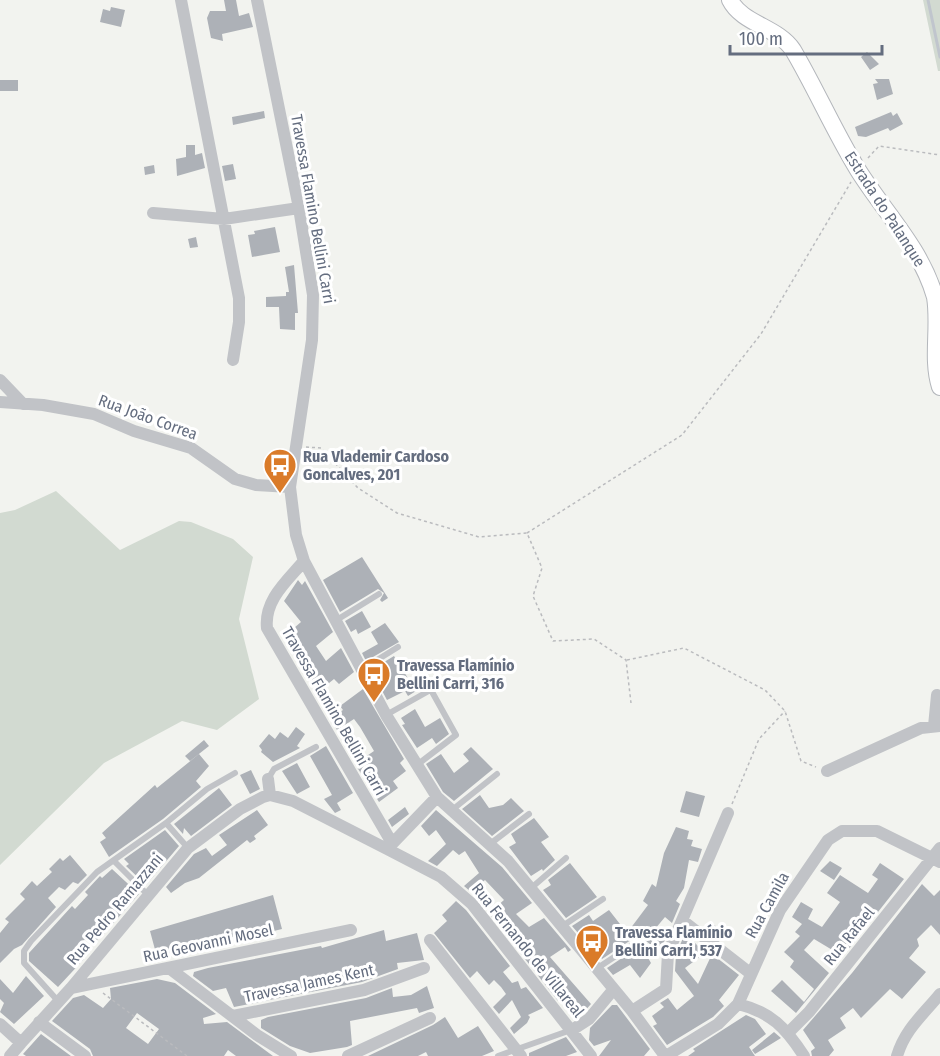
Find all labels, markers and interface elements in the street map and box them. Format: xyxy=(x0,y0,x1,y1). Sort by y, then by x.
scale bar xyxy=(730,18,882,56)
text: 100 m xyxy=(739,28,783,50)
street label: Travessa Flamino Bellini Carri xyxy=(287,113,339,305)
street label: Estrada do Palanque xyxy=(841,148,929,270)
street label: Rua João Correa xyxy=(96,390,200,444)
bus stop icon: Rua Vlademir Cardoso Goncalves, 201 xyxy=(262,447,298,494)
place label: Rua Vlademir Cardoso Goncalves, 201 xyxy=(303,447,449,484)
street label: Travessa Flamino Bellini Carri xyxy=(278,623,390,799)
bus stop icon: Travessa Flamínio Bellini Carri, 316 xyxy=(356,656,392,703)
place label: Travessa Flamínio Bellini Carri, 316 xyxy=(397,656,515,693)
street label: Rua Pedro Ramazzani xyxy=(63,849,167,969)
street label: Rua Camila xyxy=(741,868,793,941)
street label: Rua Fernando de Villareal xyxy=(468,879,588,1021)
street label: Rua Rafael xyxy=(820,903,878,969)
street label: Rua Geovanni Mosel xyxy=(141,920,275,966)
bus stop icon: Travessa Flamínio Bellini Carri, 537 xyxy=(574,923,610,970)
place label: Travessa Flamínio Bellini Carri, 537 xyxy=(615,923,733,960)
street label: Travessa James Kent xyxy=(242,960,376,1006)

